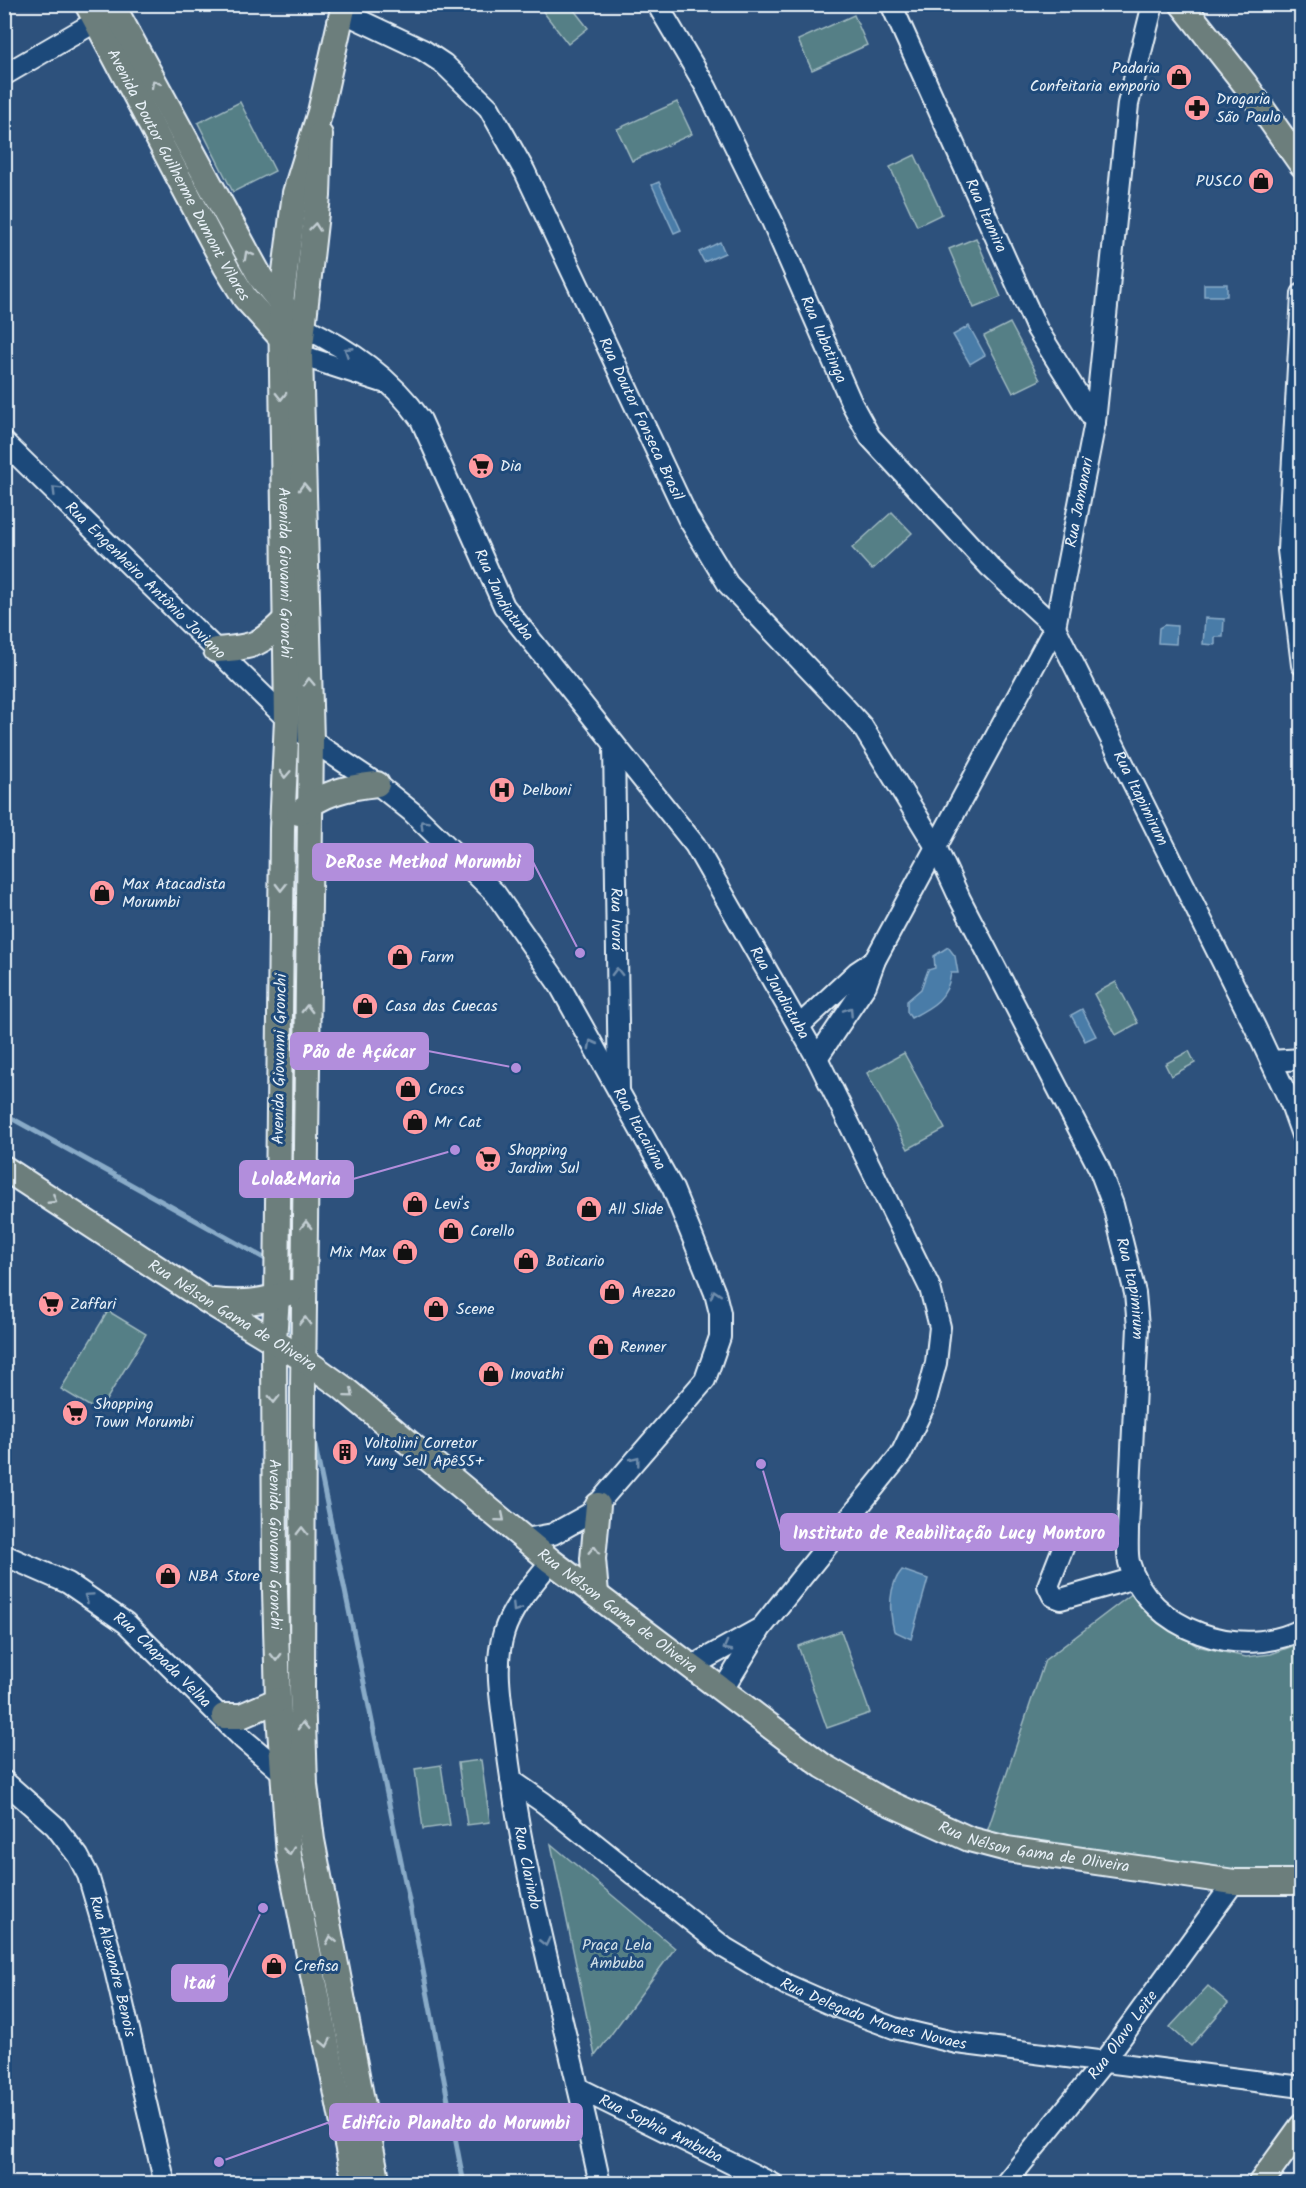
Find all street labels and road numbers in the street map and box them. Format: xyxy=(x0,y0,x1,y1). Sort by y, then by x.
street label: Avenida Doutor Guilherme Dumont Vilares xyxy=(100,44,257,306)
street label: Rua Itamira xyxy=(958,174,1014,257)
street label: Rua Iubatinga xyxy=(794,292,854,387)
street label: Rua Doutor Fonseca Brasil xyxy=(592,333,691,505)
street label: Rua Jamanari xyxy=(1058,454,1101,550)
street label: Avenida Giovanni Gronchi xyxy=(271,487,299,659)
street label: Rua Engenheiro Antônio Joviano xyxy=(59,496,232,665)
street label: Rua Jandiatuba xyxy=(467,545,540,647)
street label: Rua Itapimirum xyxy=(1106,746,1175,850)
street label: Rua Ivorá xyxy=(604,887,629,952)
street label: Rua Jandiatuba xyxy=(743,942,816,1044)
street label: Avenida Giovanni Gronchi xyxy=(266,972,294,1145)
street label: Rua Itacaiúna xyxy=(606,1083,673,1175)
street label: Rua Itapimirum xyxy=(1109,1235,1150,1340)
street label: Rua Nélson Gama de Oliveira xyxy=(143,1253,322,1378)
street label: Avenida Giovanni Gronchi xyxy=(262,1459,289,1631)
street label: Rua Nélson Gama de Oliveira xyxy=(532,1542,703,1680)
street label: Rua Chapada Velha xyxy=(108,1605,217,1714)
street label: Rua Nélson Gama de Oliveira xyxy=(934,1814,1131,1879)
street label: Rua Clarindo xyxy=(507,1824,548,1912)
street label: Rua Alexandre Benois xyxy=(82,1893,143,2040)
street label: Rua Delegado Moraes Novaes xyxy=(775,1971,968,2057)
street label: Rua Olavo Leite xyxy=(1081,1985,1164,2085)
street label: Rua Sophia Ambuba xyxy=(595,2088,727,2170)

